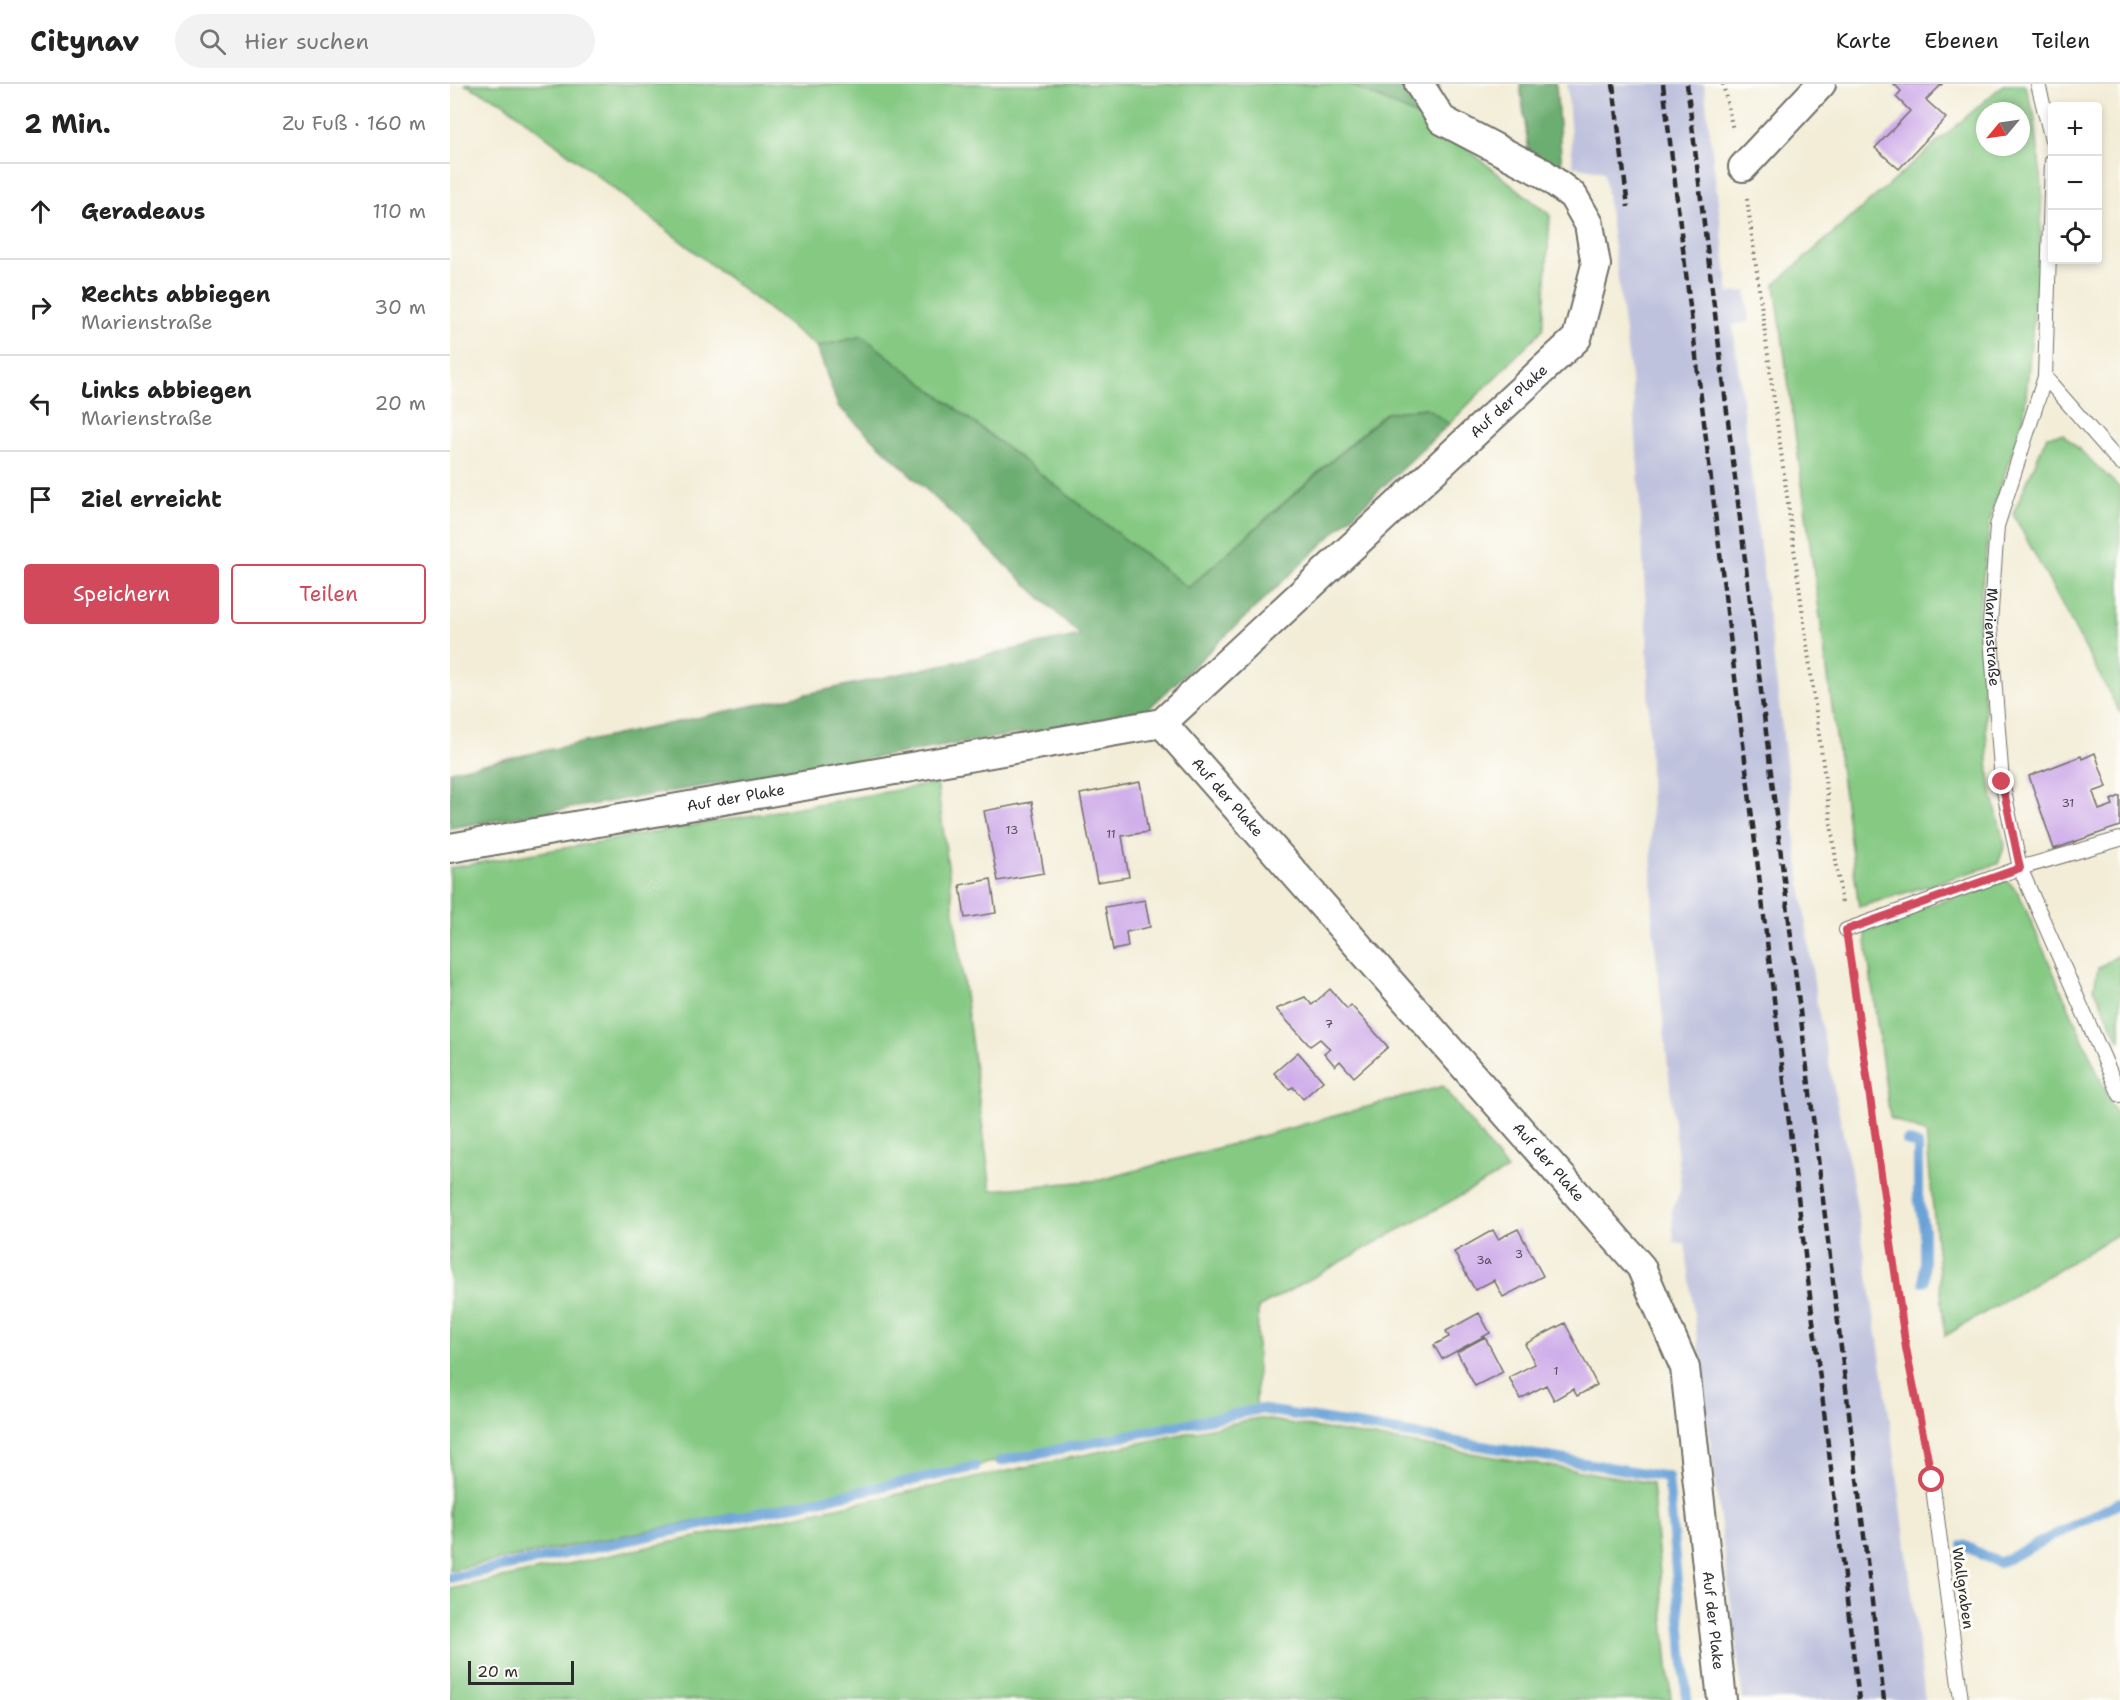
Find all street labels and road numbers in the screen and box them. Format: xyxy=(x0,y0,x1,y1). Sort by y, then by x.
street label: Auf der Plake xyxy=(1466,360,1552,442)
street label: Marienstraße xyxy=(1980,587,2005,687)
street label: Auf der Plake xyxy=(1187,753,1268,841)
street label: Auf der Plake xyxy=(685,779,786,816)
street label: Auf der Plake xyxy=(1508,1118,1589,1206)
street label: Wallgraben xyxy=(1947,1546,1979,1630)
street label: Auf der Plake xyxy=(1698,1570,1729,1671)

